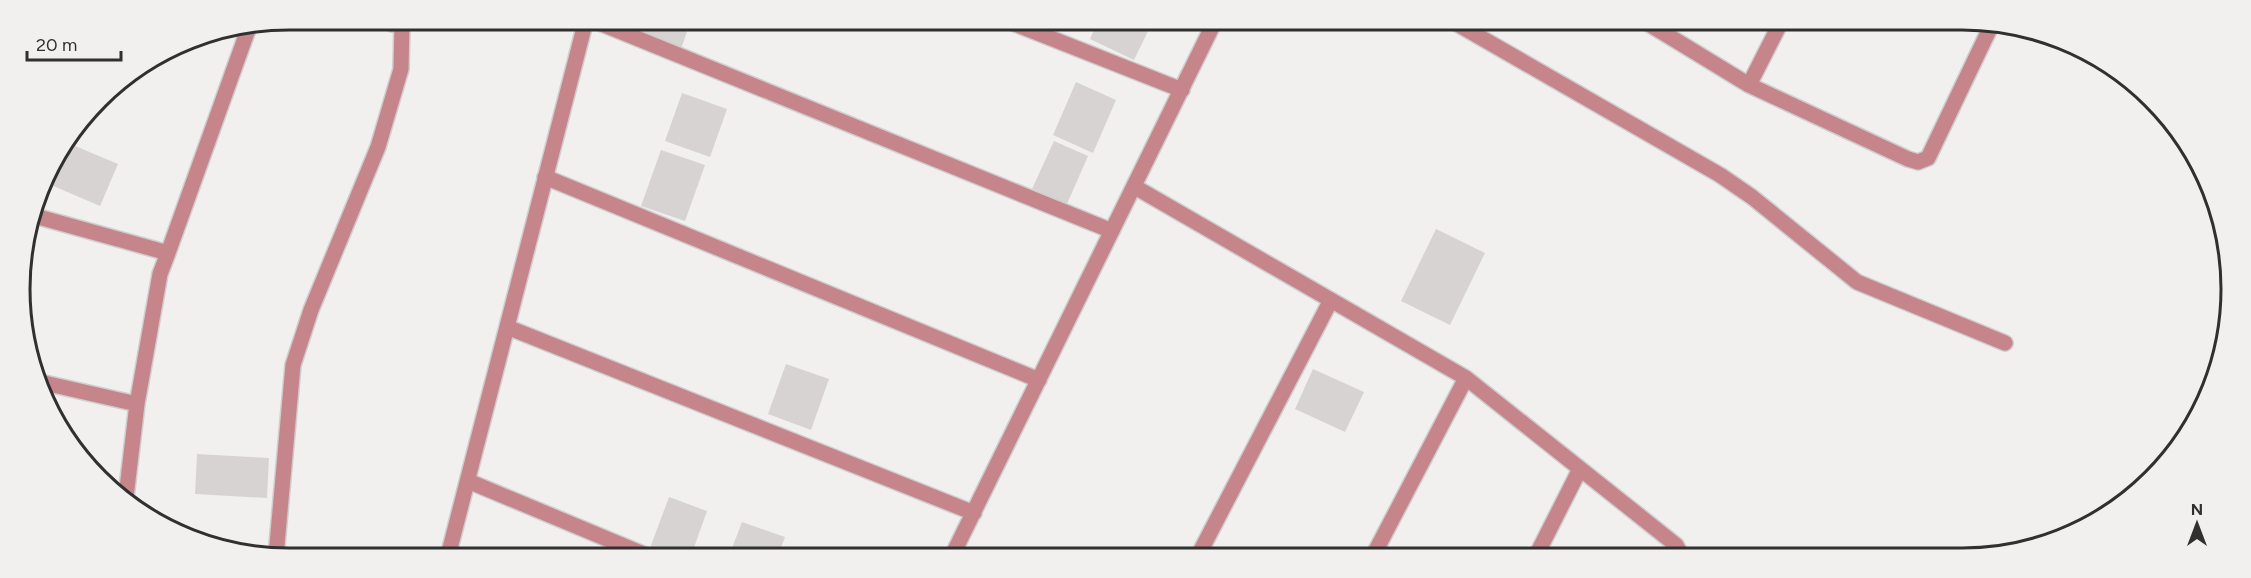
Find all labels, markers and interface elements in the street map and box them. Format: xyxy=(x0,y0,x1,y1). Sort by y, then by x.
scale bar xyxy=(27,24,122,62)
text: 20 m xyxy=(36,34,77,56)
north arrow xyxy=(2167,494,2227,554)
text: N xyxy=(2191,500,2203,519)

